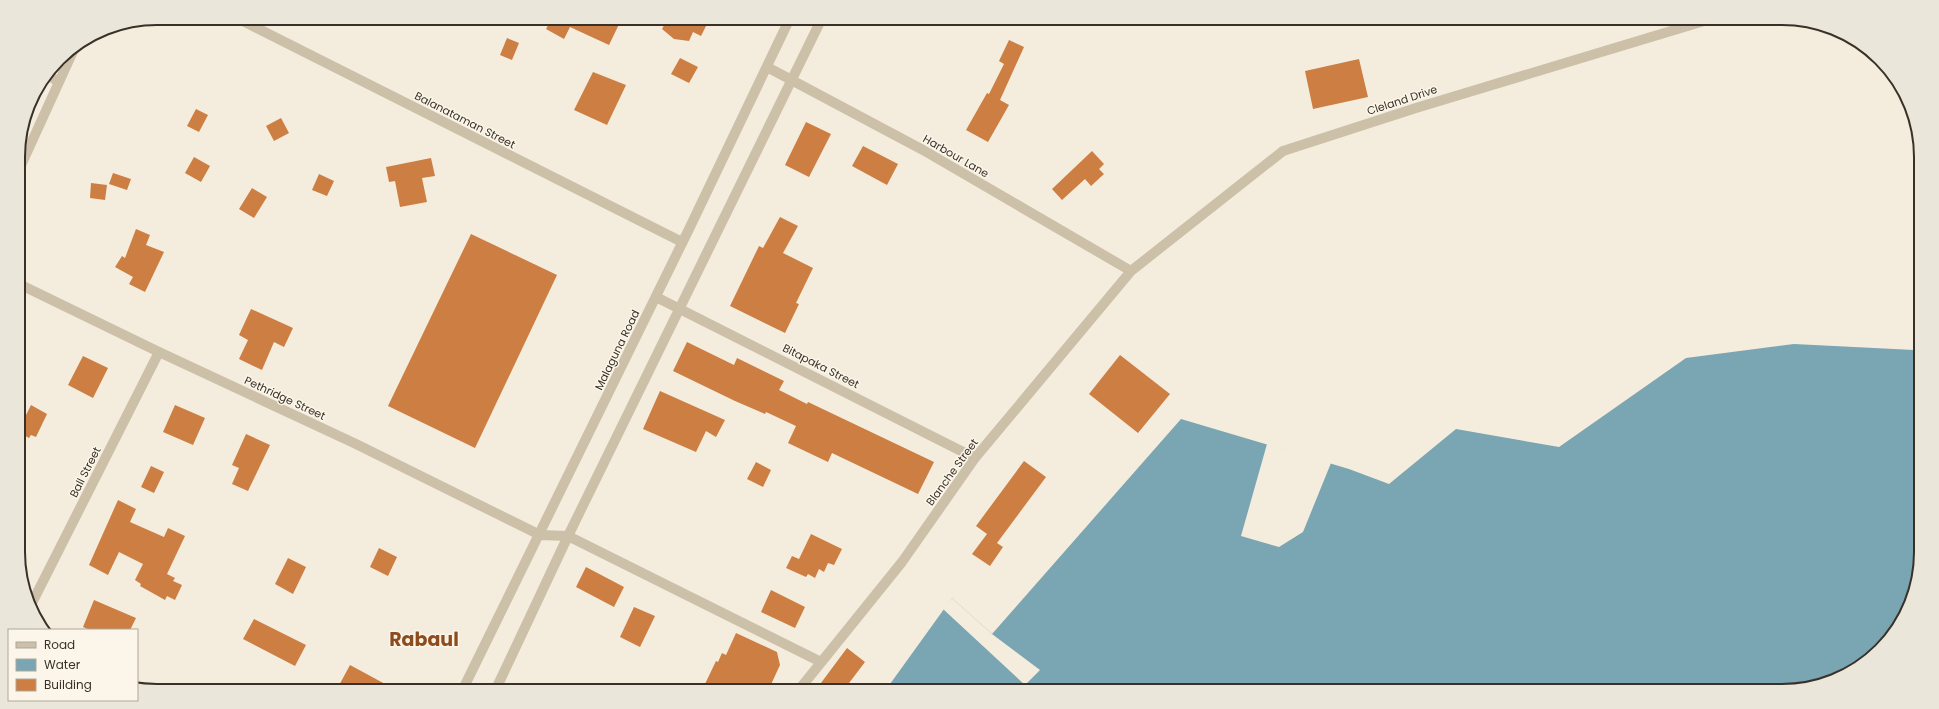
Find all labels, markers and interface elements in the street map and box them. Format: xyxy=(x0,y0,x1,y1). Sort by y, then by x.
street label: Cleland Drive xyxy=(1365,81,1439,119)
street label: Balanataman Street xyxy=(412,88,518,152)
street label: Harbour Lane xyxy=(920,131,992,181)
street label: Malaguna Road xyxy=(591,307,643,393)
street label: Bitapaka Street xyxy=(780,340,862,392)
street label: Pethridge Street xyxy=(242,372,328,424)
street label: Blanche Street xyxy=(922,435,982,509)
street label: Ball Street xyxy=(65,444,105,500)
district label: Rabaul xyxy=(389,626,459,653)
legend xyxy=(8,629,138,701)
text: Road xyxy=(44,636,75,653)
text: Water xyxy=(44,656,81,673)
text: Building xyxy=(44,676,92,693)

